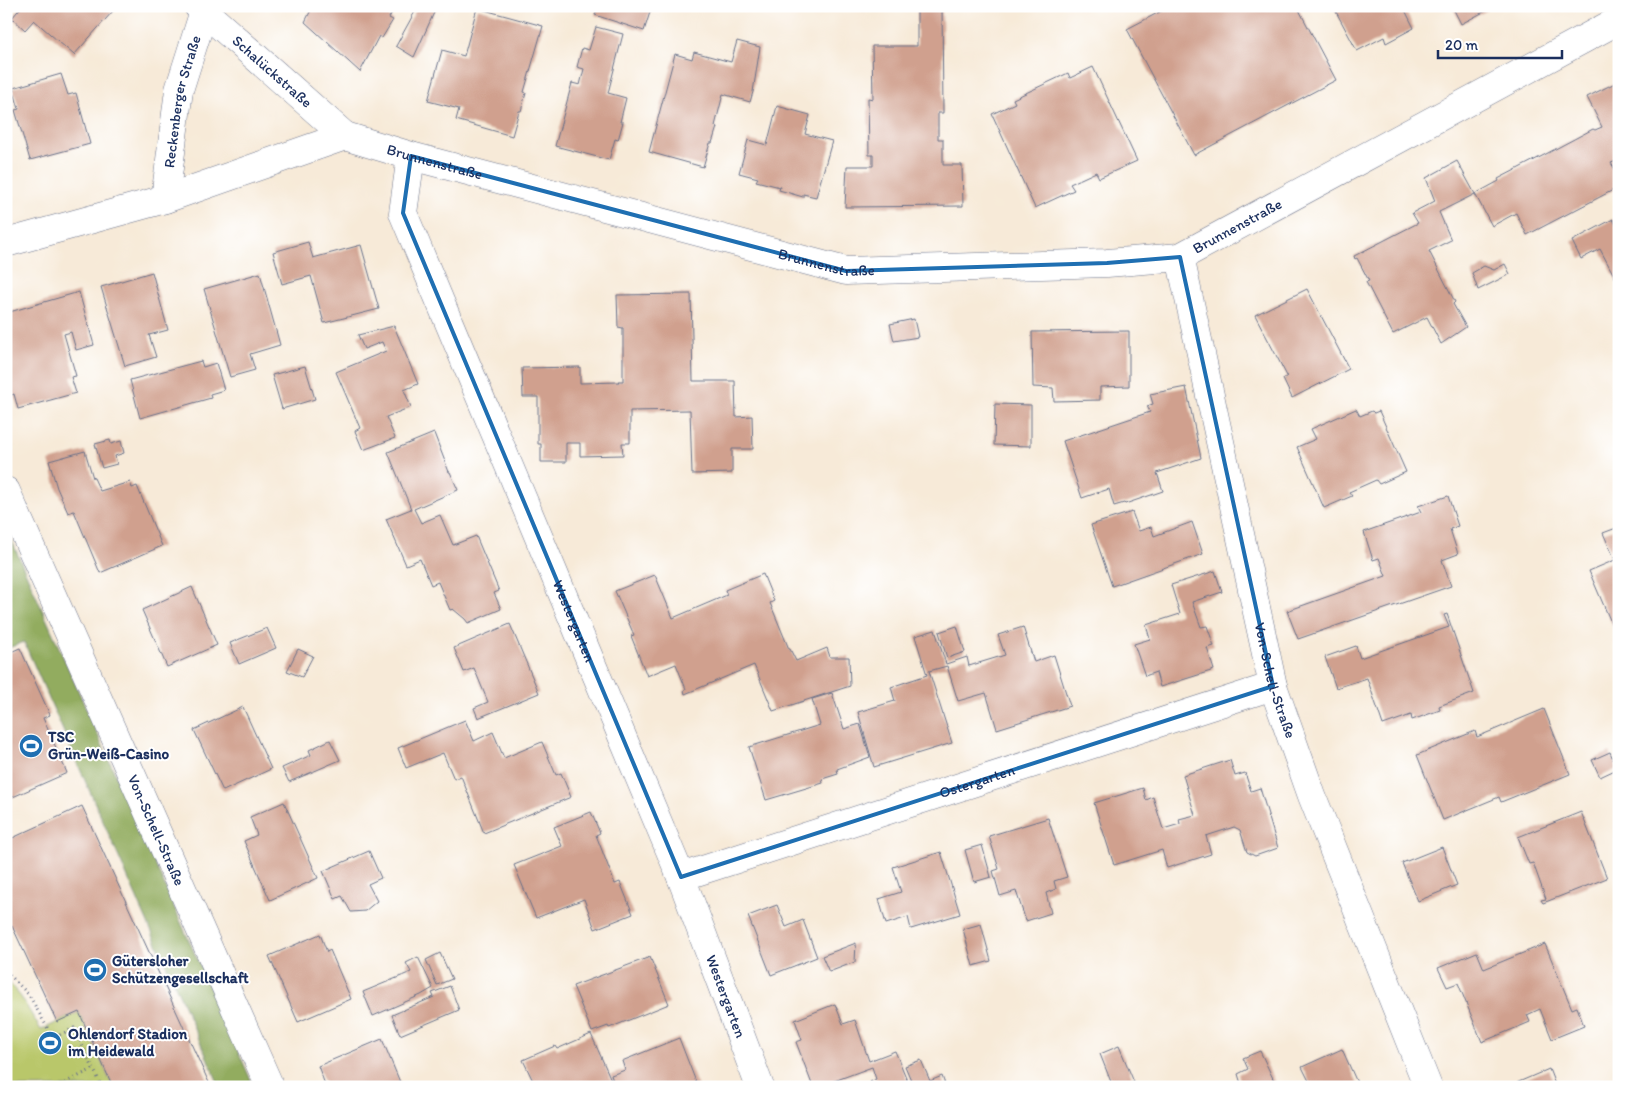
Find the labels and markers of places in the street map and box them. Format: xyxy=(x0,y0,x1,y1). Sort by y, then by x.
place label: TSC Grün-Weiß-Casino xyxy=(47,728,170,763)
sports icon: TSC Grün-Weiß-Casino xyxy=(18,733,44,759)
place label: Gütersloher Schützengesellschaft xyxy=(112,952,249,988)
sports icon: Gütersloher Schützengesellschaft xyxy=(82,957,108,983)
place label: Ohlendorf Stadion im Heidewald xyxy=(68,1025,188,1060)
sports icon: Ohlendorf Stadion im Heidewald xyxy=(37,1030,63,1056)

